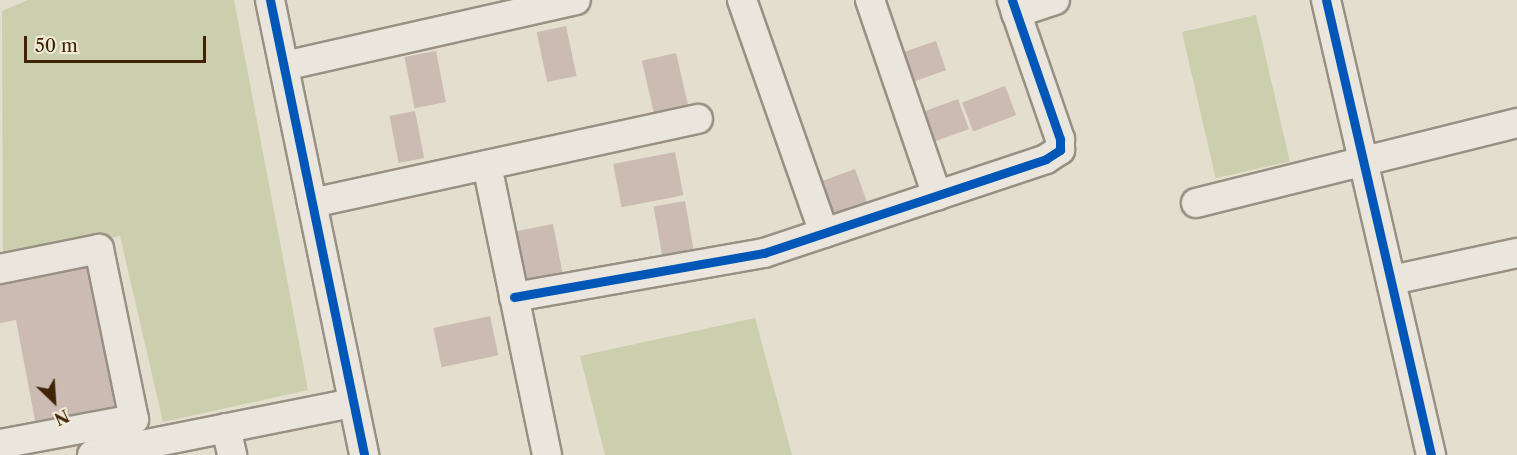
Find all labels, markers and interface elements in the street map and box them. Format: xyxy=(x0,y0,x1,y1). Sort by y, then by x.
scale bar xyxy=(27,24,208,62)
text: 50 m xyxy=(35,35,78,57)
north arrow xyxy=(24,371,84,431)
text: N xyxy=(51,405,72,429)

